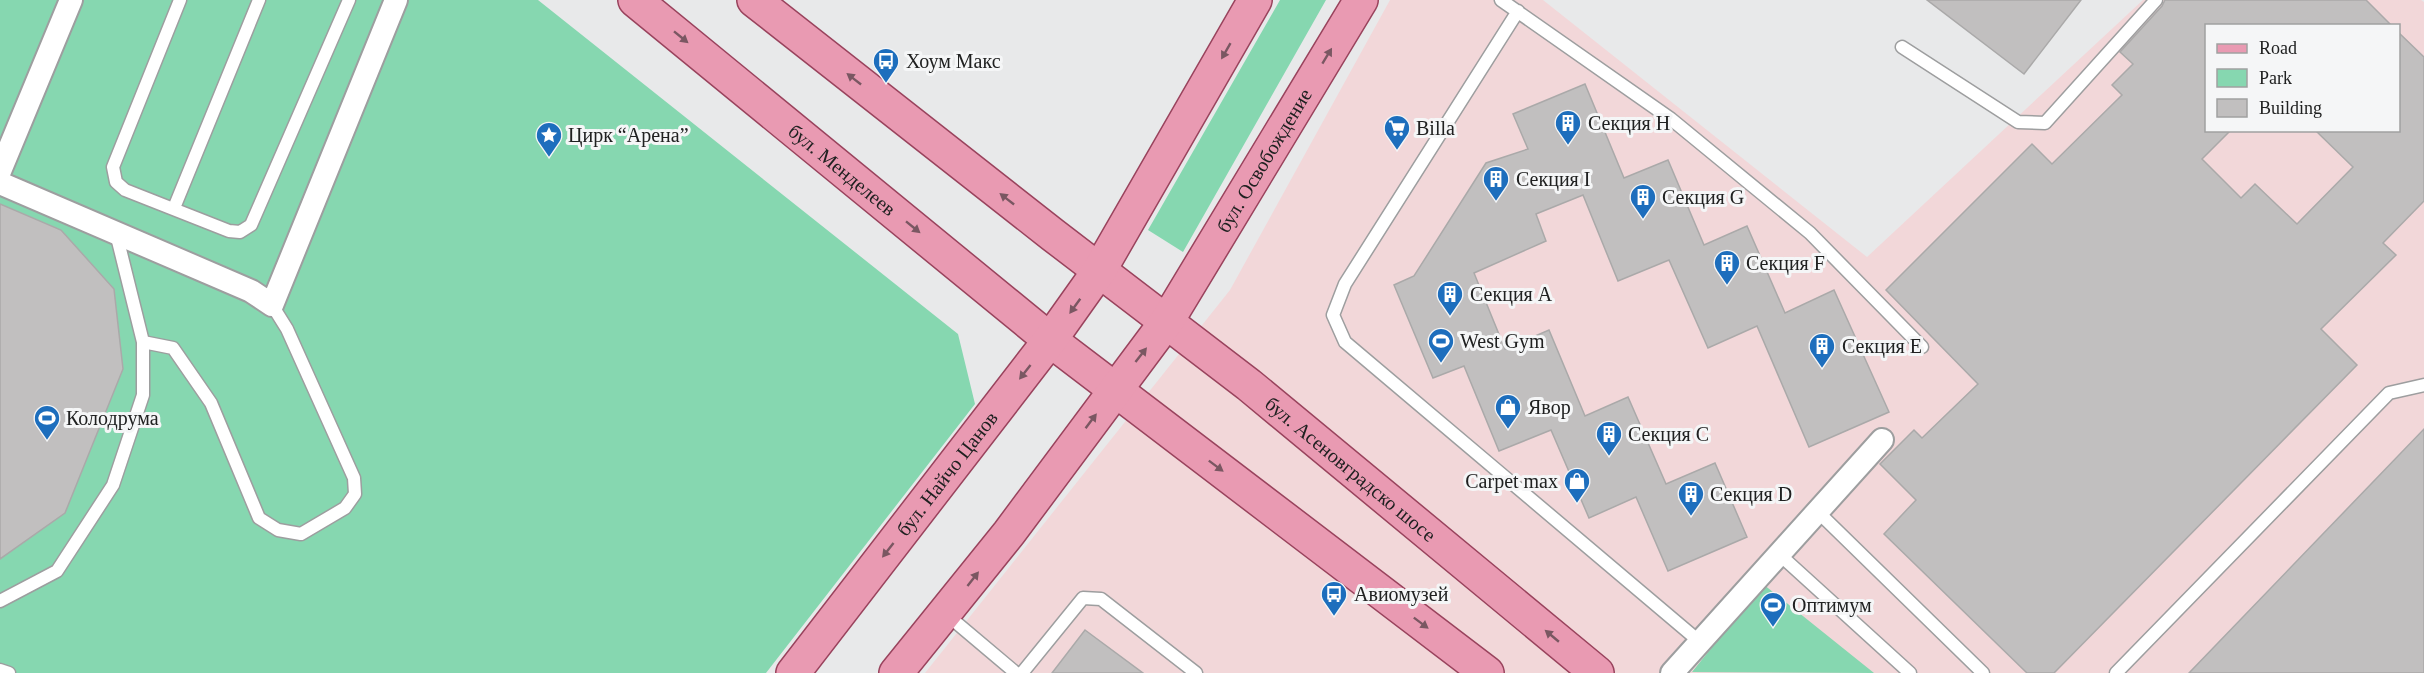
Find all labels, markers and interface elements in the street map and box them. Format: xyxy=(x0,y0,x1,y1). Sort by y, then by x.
legend xyxy=(2205,24,2400,132)
one-way arrow xyxy=(673,30,688,43)
text: Road xyxy=(2259,38,2297,58)
one-way arrow xyxy=(1220,43,1231,59)
bus stop icon: Хоум Макс xyxy=(871,46,901,84)
one-way arrow xyxy=(1322,47,1332,64)
place label: Хоум Макс xyxy=(906,50,1001,73)
text: Park xyxy=(2259,68,2292,88)
one-way arrow xyxy=(846,73,861,85)
street label: бул. Освобождение xyxy=(1212,84,1316,236)
text: Building xyxy=(2259,98,2322,118)
building icon: Секция H xyxy=(1553,108,1583,146)
place label: Секция H xyxy=(1588,112,1670,135)
supermarket icon: Billa xyxy=(1382,113,1412,151)
place label: Billa xyxy=(1416,117,1455,139)
place icon: Цирк “Арена” xyxy=(534,120,564,158)
street label: бул. Менделеев xyxy=(784,120,900,220)
place label: Цирк “Арена” xyxy=(568,124,689,147)
building icon: Секция I xyxy=(1481,164,1511,202)
place label: Секция I xyxy=(1516,168,1590,191)
building icon: Секция G xyxy=(1628,182,1658,220)
place label: Секция G xyxy=(1662,186,1744,209)
one-way arrow xyxy=(999,193,1015,206)
one-way arrow xyxy=(905,221,921,234)
building icon: Секция F xyxy=(1712,248,1742,286)
place label: Секция F xyxy=(1746,252,1825,275)
building icon: Секция A xyxy=(1435,279,1465,317)
place label: Секция A xyxy=(1470,283,1553,306)
one-way arrow xyxy=(1069,297,1081,313)
sports icon: West Gym xyxy=(1426,326,1456,364)
place label: West Gym xyxy=(1460,330,1545,353)
building icon: Секция E xyxy=(1807,331,1837,369)
place label: Секция E xyxy=(1842,335,1922,358)
one-way arrow xyxy=(1134,348,1146,363)
one-way arrow xyxy=(1019,364,1032,380)
street label: бул. Асеновградско шосе xyxy=(1261,392,1440,546)
shop icon: Явор xyxy=(1493,392,1523,430)
place label: Явор xyxy=(1528,396,1571,419)
sports icon: Колодрума xyxy=(32,403,62,441)
place label: Колодрума xyxy=(66,407,159,430)
street label: бул. Найчо Цанов xyxy=(892,407,1002,540)
one-way arrow xyxy=(1084,414,1096,429)
building icon: Секция C xyxy=(1594,419,1624,457)
place label: Секция C xyxy=(1628,423,1709,446)
one-way arrow xyxy=(1209,460,1224,472)
shop icon: Carpet max xyxy=(1562,466,1592,504)
place label: Carpet max xyxy=(1465,470,1558,493)
building icon: Секция D xyxy=(1676,479,1706,517)
place label: Секция D xyxy=(1710,483,1792,506)
one-way arrow xyxy=(882,542,894,558)
one-way arrow xyxy=(966,571,979,587)
bus stop icon: Авиомузей xyxy=(1319,579,1349,617)
place label: Авиомузей xyxy=(1354,583,1449,606)
sports icon: Оптимум xyxy=(1758,590,1788,628)
place label: Оптимум xyxy=(1792,594,1872,617)
one-way arrow xyxy=(1413,617,1429,629)
one-way arrow xyxy=(1544,630,1559,642)

